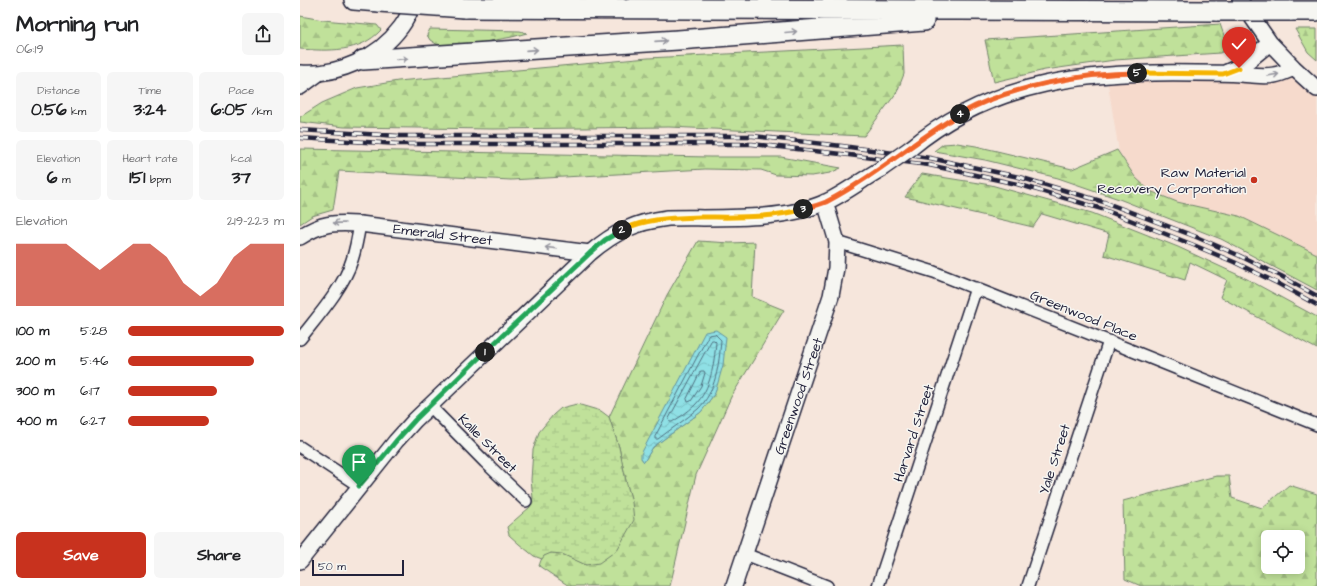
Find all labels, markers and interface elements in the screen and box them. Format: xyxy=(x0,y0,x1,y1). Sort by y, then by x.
text: Morning run xyxy=(16,9,139,40)
button: share xyxy=(242,13,284,55)
pin xyxy=(1222,27,1256,68)
one-way arrow xyxy=(784,28,797,36)
icon: check xyxy=(1228,33,1250,55)
one-way arrow xyxy=(654,38,667,45)
text: 06:19 xyxy=(16,40,44,58)
one-way arrow xyxy=(525,46,538,54)
one-way arrow xyxy=(395,55,408,62)
pin: 5 xyxy=(1127,63,1147,83)
text: 5 xyxy=(1133,65,1141,80)
one-way arrow xyxy=(1266,71,1279,79)
text: Distance xyxy=(37,83,80,98)
text: Time xyxy=(138,83,162,98)
text: Pace xyxy=(229,83,254,98)
text: 0.56 xyxy=(31,98,67,122)
text: 3:24 xyxy=(134,98,166,122)
text: 6:05 xyxy=(211,98,247,122)
text: km xyxy=(67,104,86,119)
text: /km xyxy=(247,104,272,119)
pin: 4 xyxy=(950,104,970,124)
text: 4 xyxy=(956,106,964,121)
text: Elevation xyxy=(37,151,80,166)
text: Heart rate xyxy=(122,151,178,166)
text: kcal xyxy=(231,151,252,166)
place label: Raw Material Recovery Corporation xyxy=(1097,163,1246,199)
text: 6 xyxy=(47,166,58,190)
text: 151 xyxy=(129,166,146,190)
text: 37 xyxy=(232,166,251,190)
text: m xyxy=(58,172,70,187)
text: bpm xyxy=(146,172,171,187)
marker: Raw Material Recovery Corporation xyxy=(1249,175,1259,185)
pin: 3 xyxy=(793,199,813,219)
text: 3 xyxy=(800,201,806,216)
text: Elevation xyxy=(16,212,67,230)
text: 219–223 m xyxy=(227,212,284,230)
one-way arrow xyxy=(333,219,346,227)
street label: Emerald Street xyxy=(392,219,494,251)
pin: 2 xyxy=(612,220,632,240)
text: 2 xyxy=(619,222,625,237)
one-way arrow xyxy=(545,244,558,252)
street label: Greenwood Place xyxy=(1027,285,1141,347)
text: 100 m xyxy=(16,322,49,340)
text: 5:28 xyxy=(80,322,107,340)
street label: Greenwood Street xyxy=(770,335,828,458)
pin: 1 xyxy=(475,342,495,362)
text: 1 xyxy=(484,344,486,359)
text: 200 m xyxy=(16,352,55,370)
text: 5:46 xyxy=(80,352,108,370)
text: 300 m xyxy=(16,382,54,400)
text: 6:17 xyxy=(80,382,100,400)
street label: Harvard Street xyxy=(889,382,939,485)
street label: Kalle Street xyxy=(453,410,522,478)
text: 400 m xyxy=(16,412,57,430)
text: 6:27 xyxy=(80,412,106,430)
street label: Yale Street xyxy=(1034,421,1076,497)
pin xyxy=(342,445,376,486)
icon: arrive xyxy=(348,451,370,473)
map controls xyxy=(1261,530,1305,574)
button: locate xyxy=(1261,530,1305,574)
button: Save xyxy=(16,532,146,578)
button: Share xyxy=(154,532,284,578)
scale bar xyxy=(312,558,404,577)
text: 50 m xyxy=(318,559,346,574)

